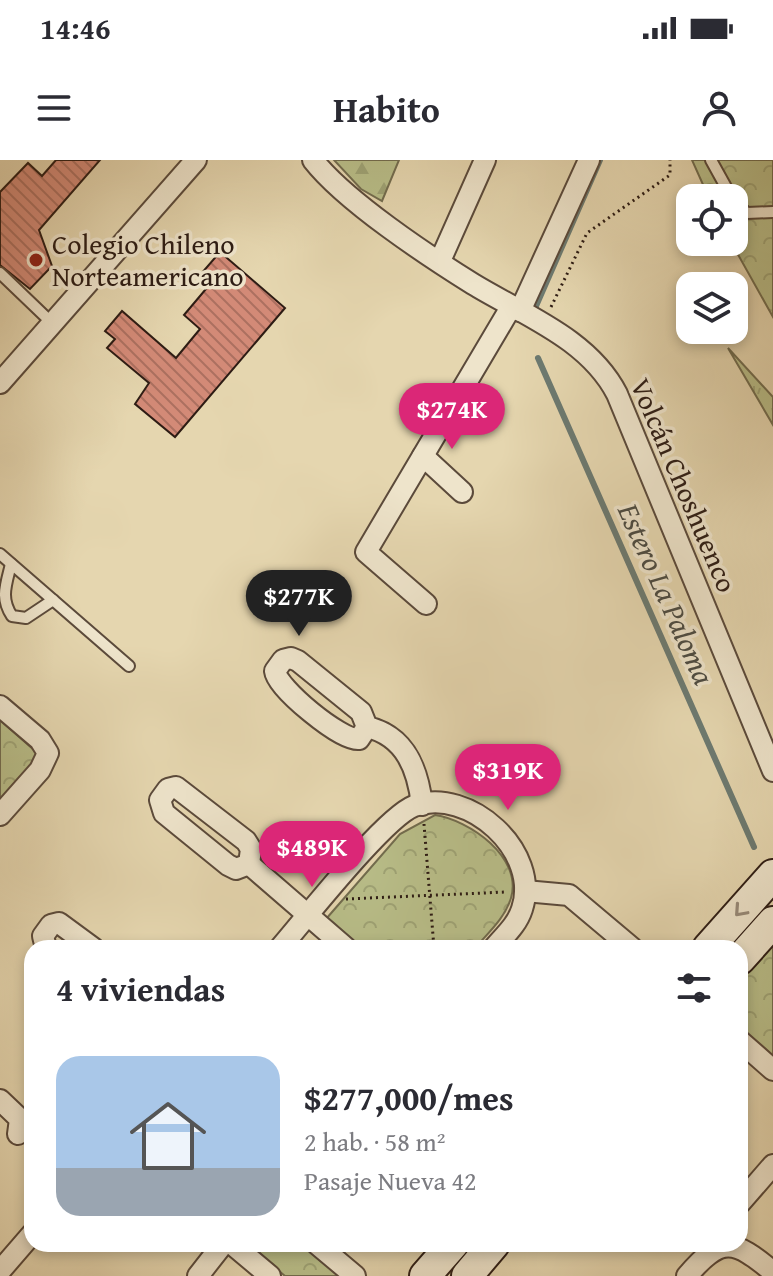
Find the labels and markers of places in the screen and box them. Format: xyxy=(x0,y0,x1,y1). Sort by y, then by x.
place label: Colegio Chileno Norteamericano xyxy=(52,223,243,296)
marker: Colegio Chileno Norteamericano xyxy=(27,251,45,269)
pin: $274K xyxy=(396,383,508,451)
pin: $277K xyxy=(243,570,355,638)
pin: $319K xyxy=(452,744,564,812)
pin: $489K xyxy=(256,821,368,889)

